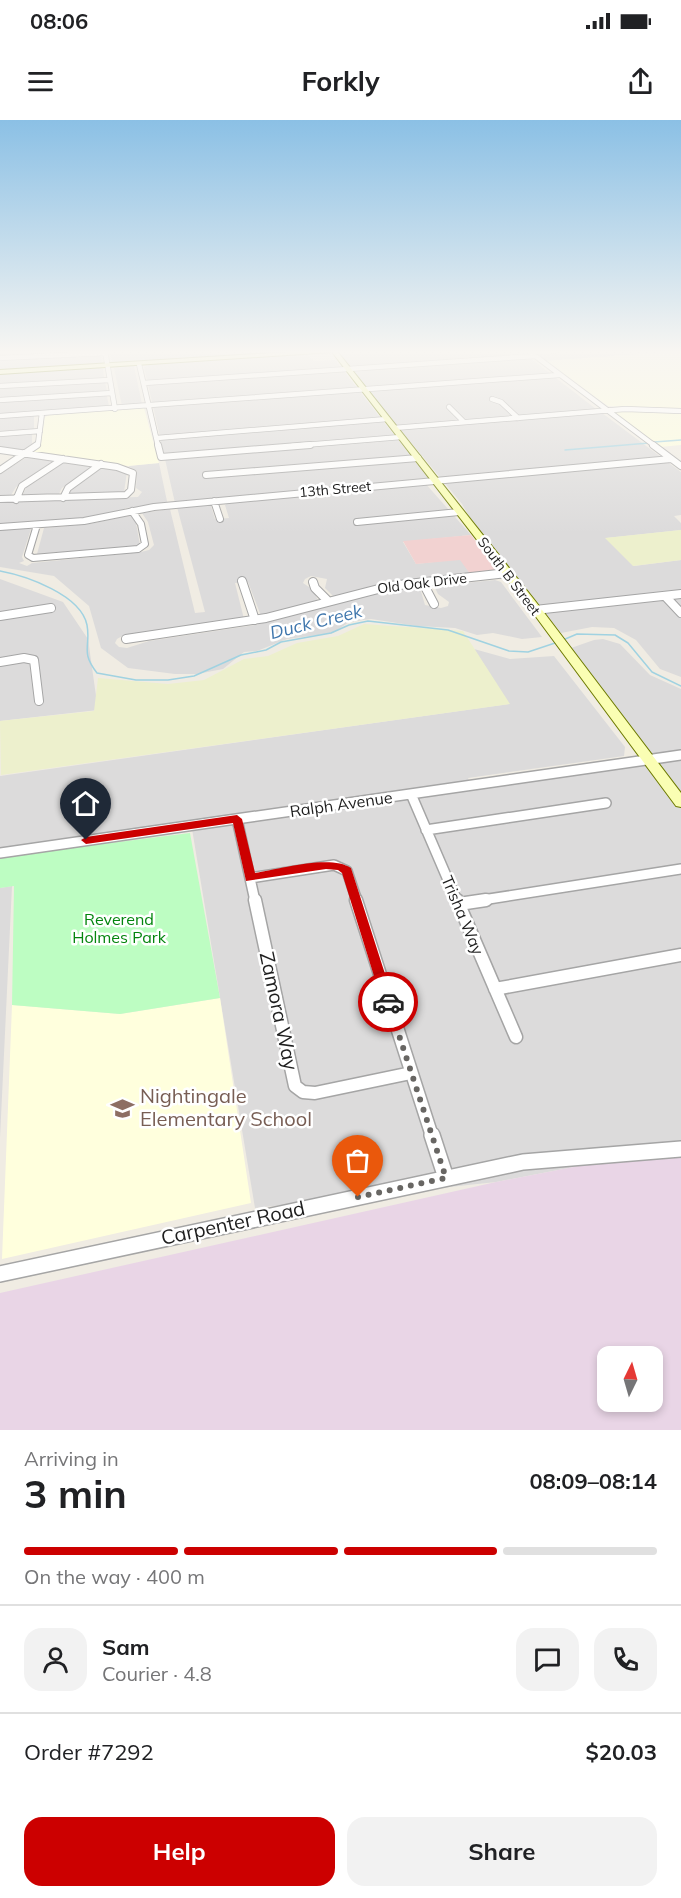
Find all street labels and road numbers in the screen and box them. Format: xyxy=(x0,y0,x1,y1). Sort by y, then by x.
street label: 13th Street xyxy=(298,477,372,501)
street label: South B Street xyxy=(474,533,544,619)
street label: Old Oak Drive xyxy=(376,569,468,597)
street label: Ralph Avenue xyxy=(288,787,394,821)
street label: Trisha Way xyxy=(437,872,489,958)
street label: Zamora Way xyxy=(255,949,304,1073)
street label: Carpenter Road xyxy=(159,1195,307,1250)

